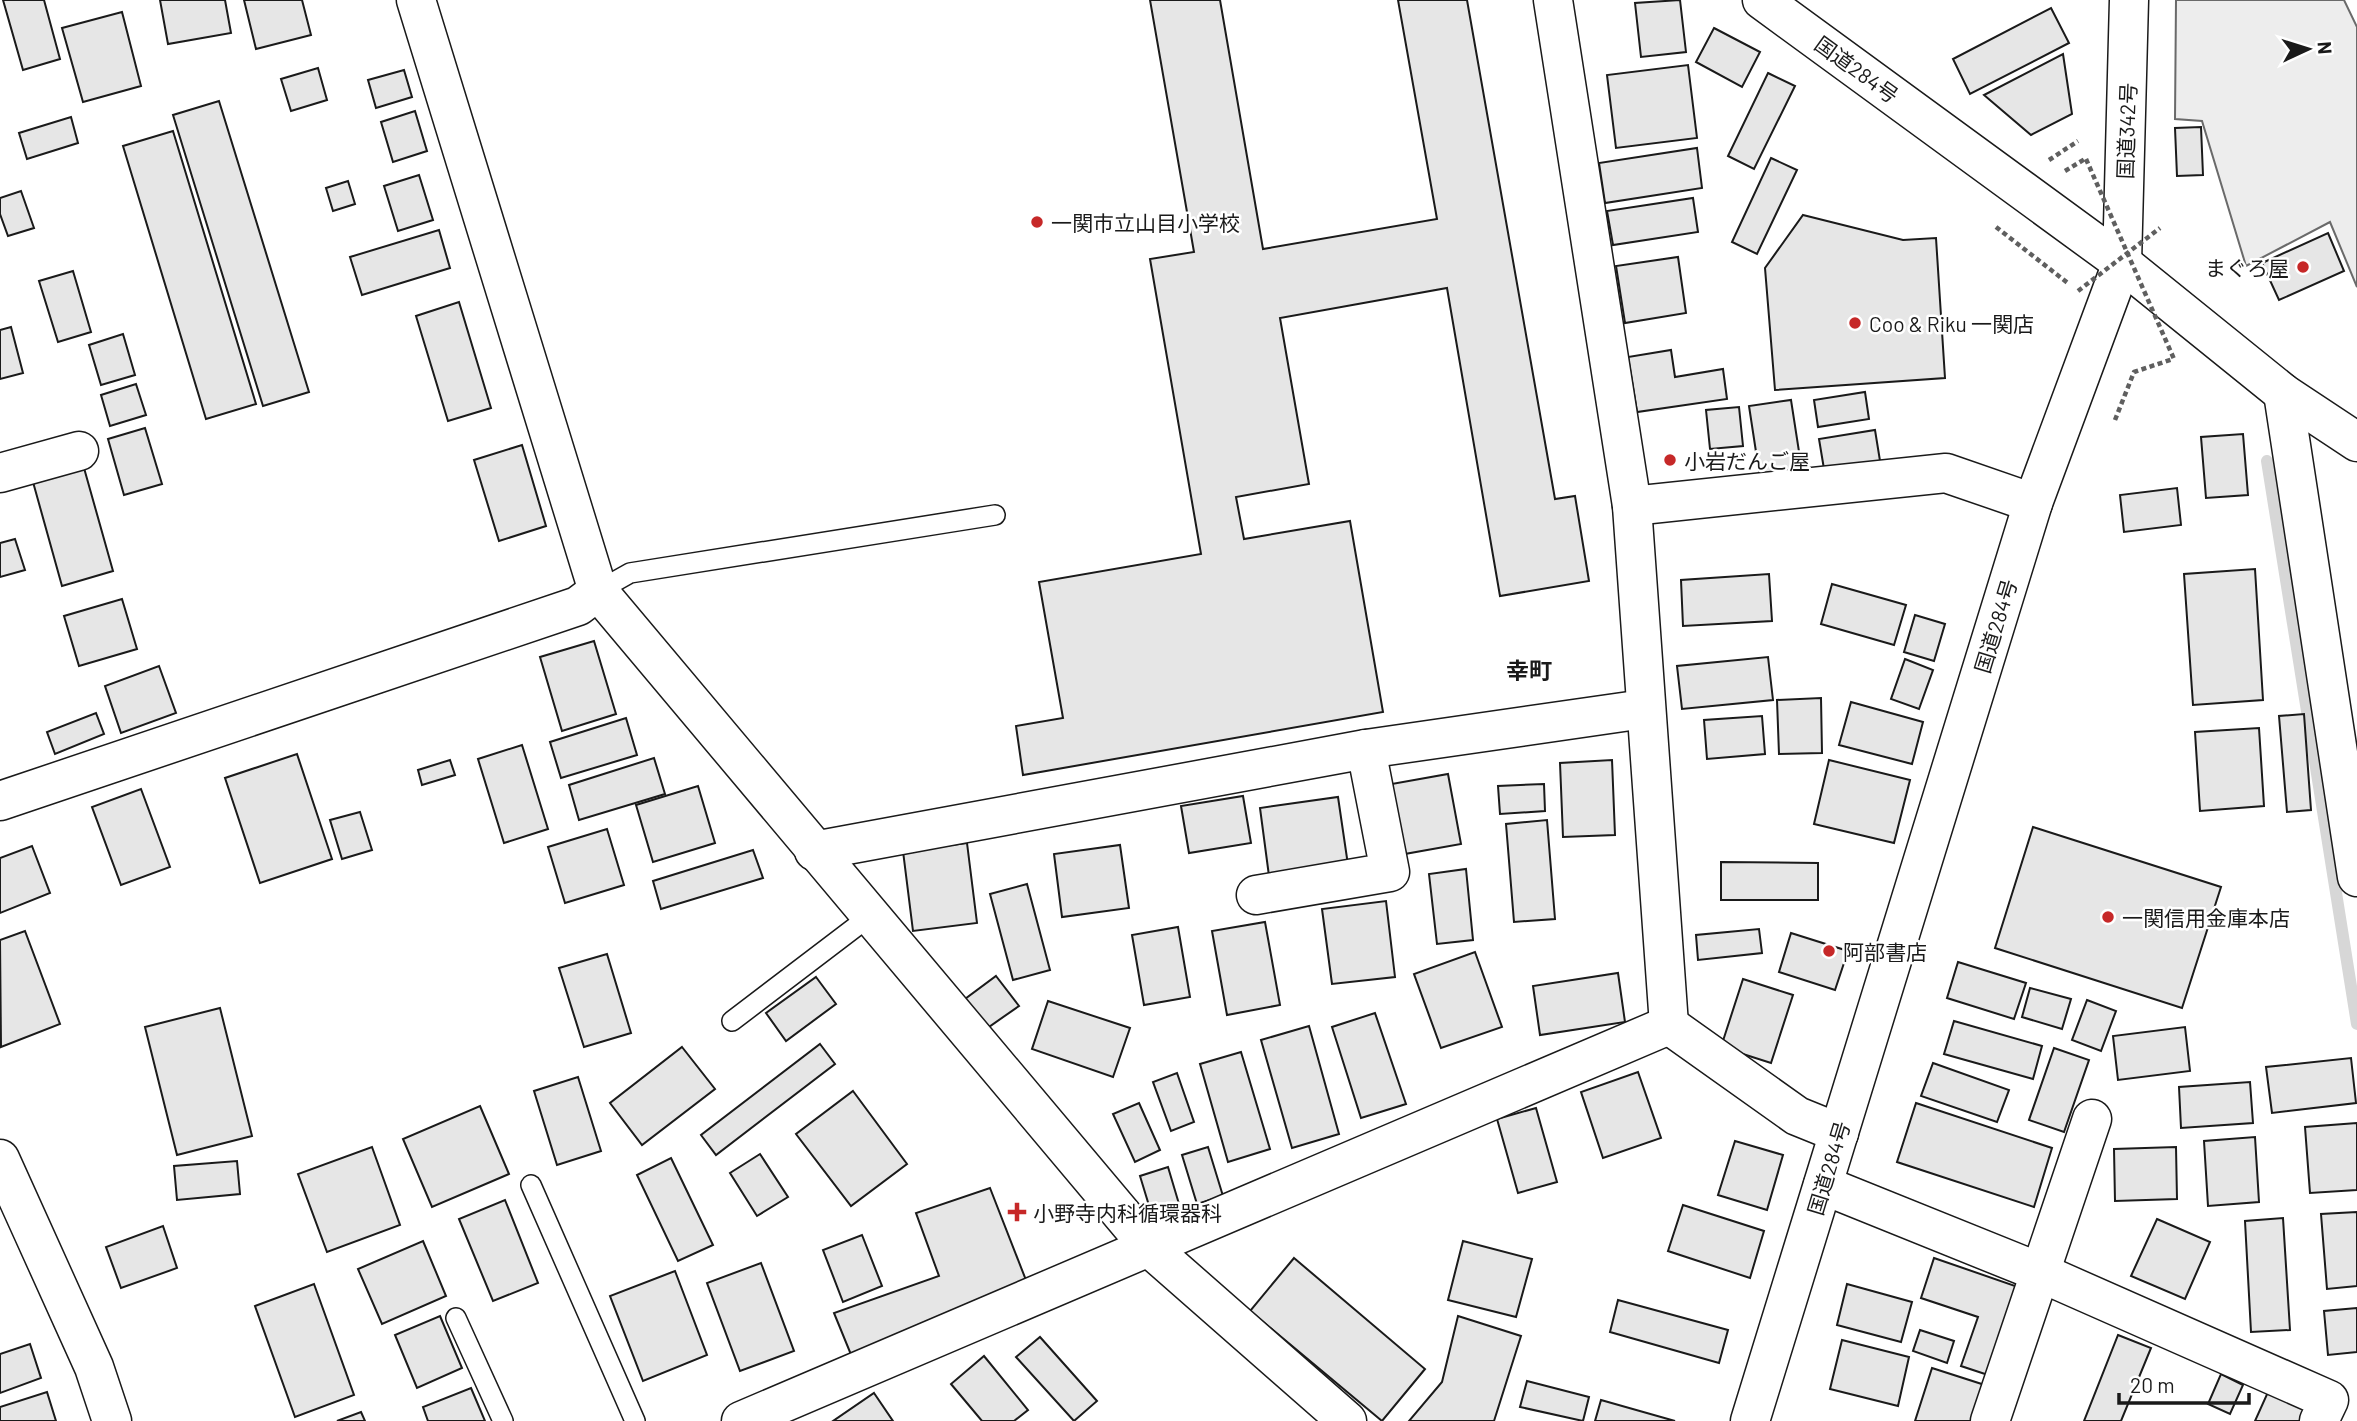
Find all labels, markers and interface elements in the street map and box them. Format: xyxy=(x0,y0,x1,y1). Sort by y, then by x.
north arrow xyxy=(2273,14,2343,84)
street label: 国道284号 xyxy=(1811,30,1903,108)
text: N xyxy=(2314,41,2337,55)
street label: 国道342号 xyxy=(2112,82,2140,180)
place label: 一関市立山目小学校 xyxy=(1051,210,1240,235)
marker: 一関市立山目小学校 xyxy=(1029,214,1045,230)
place label: まぐろ屋 xyxy=(2205,255,2289,280)
marker: まぐろ屋 xyxy=(2295,259,2311,275)
place label: Coo & Riku 一関店 xyxy=(1869,311,2034,336)
marker: Coo & Riku 一関店 xyxy=(1847,315,1863,331)
place label: 小岩だんご屋 xyxy=(1684,448,1810,473)
marker: 小岩だんご屋 xyxy=(1662,452,1678,468)
street label: 国道284号 xyxy=(1969,576,2021,676)
district label: 幸町 xyxy=(1506,656,1552,684)
place label: 一関信用金庫本店 xyxy=(2122,905,2290,930)
marker: 一関信用金庫本店 xyxy=(2100,909,2116,925)
place label: 阿部書店 xyxy=(1843,939,1927,964)
marker: 阿部書店 xyxy=(1821,943,1837,959)
street label: 国道284号 xyxy=(1802,1118,1854,1218)
place label: 小野寺内科循環器科 xyxy=(1033,1200,1222,1225)
marker: 小野寺内科循環器科 xyxy=(1007,1202,1027,1222)
scale bar xyxy=(2119,1362,2248,1406)
text: 20 m xyxy=(2130,1372,2175,1397)

